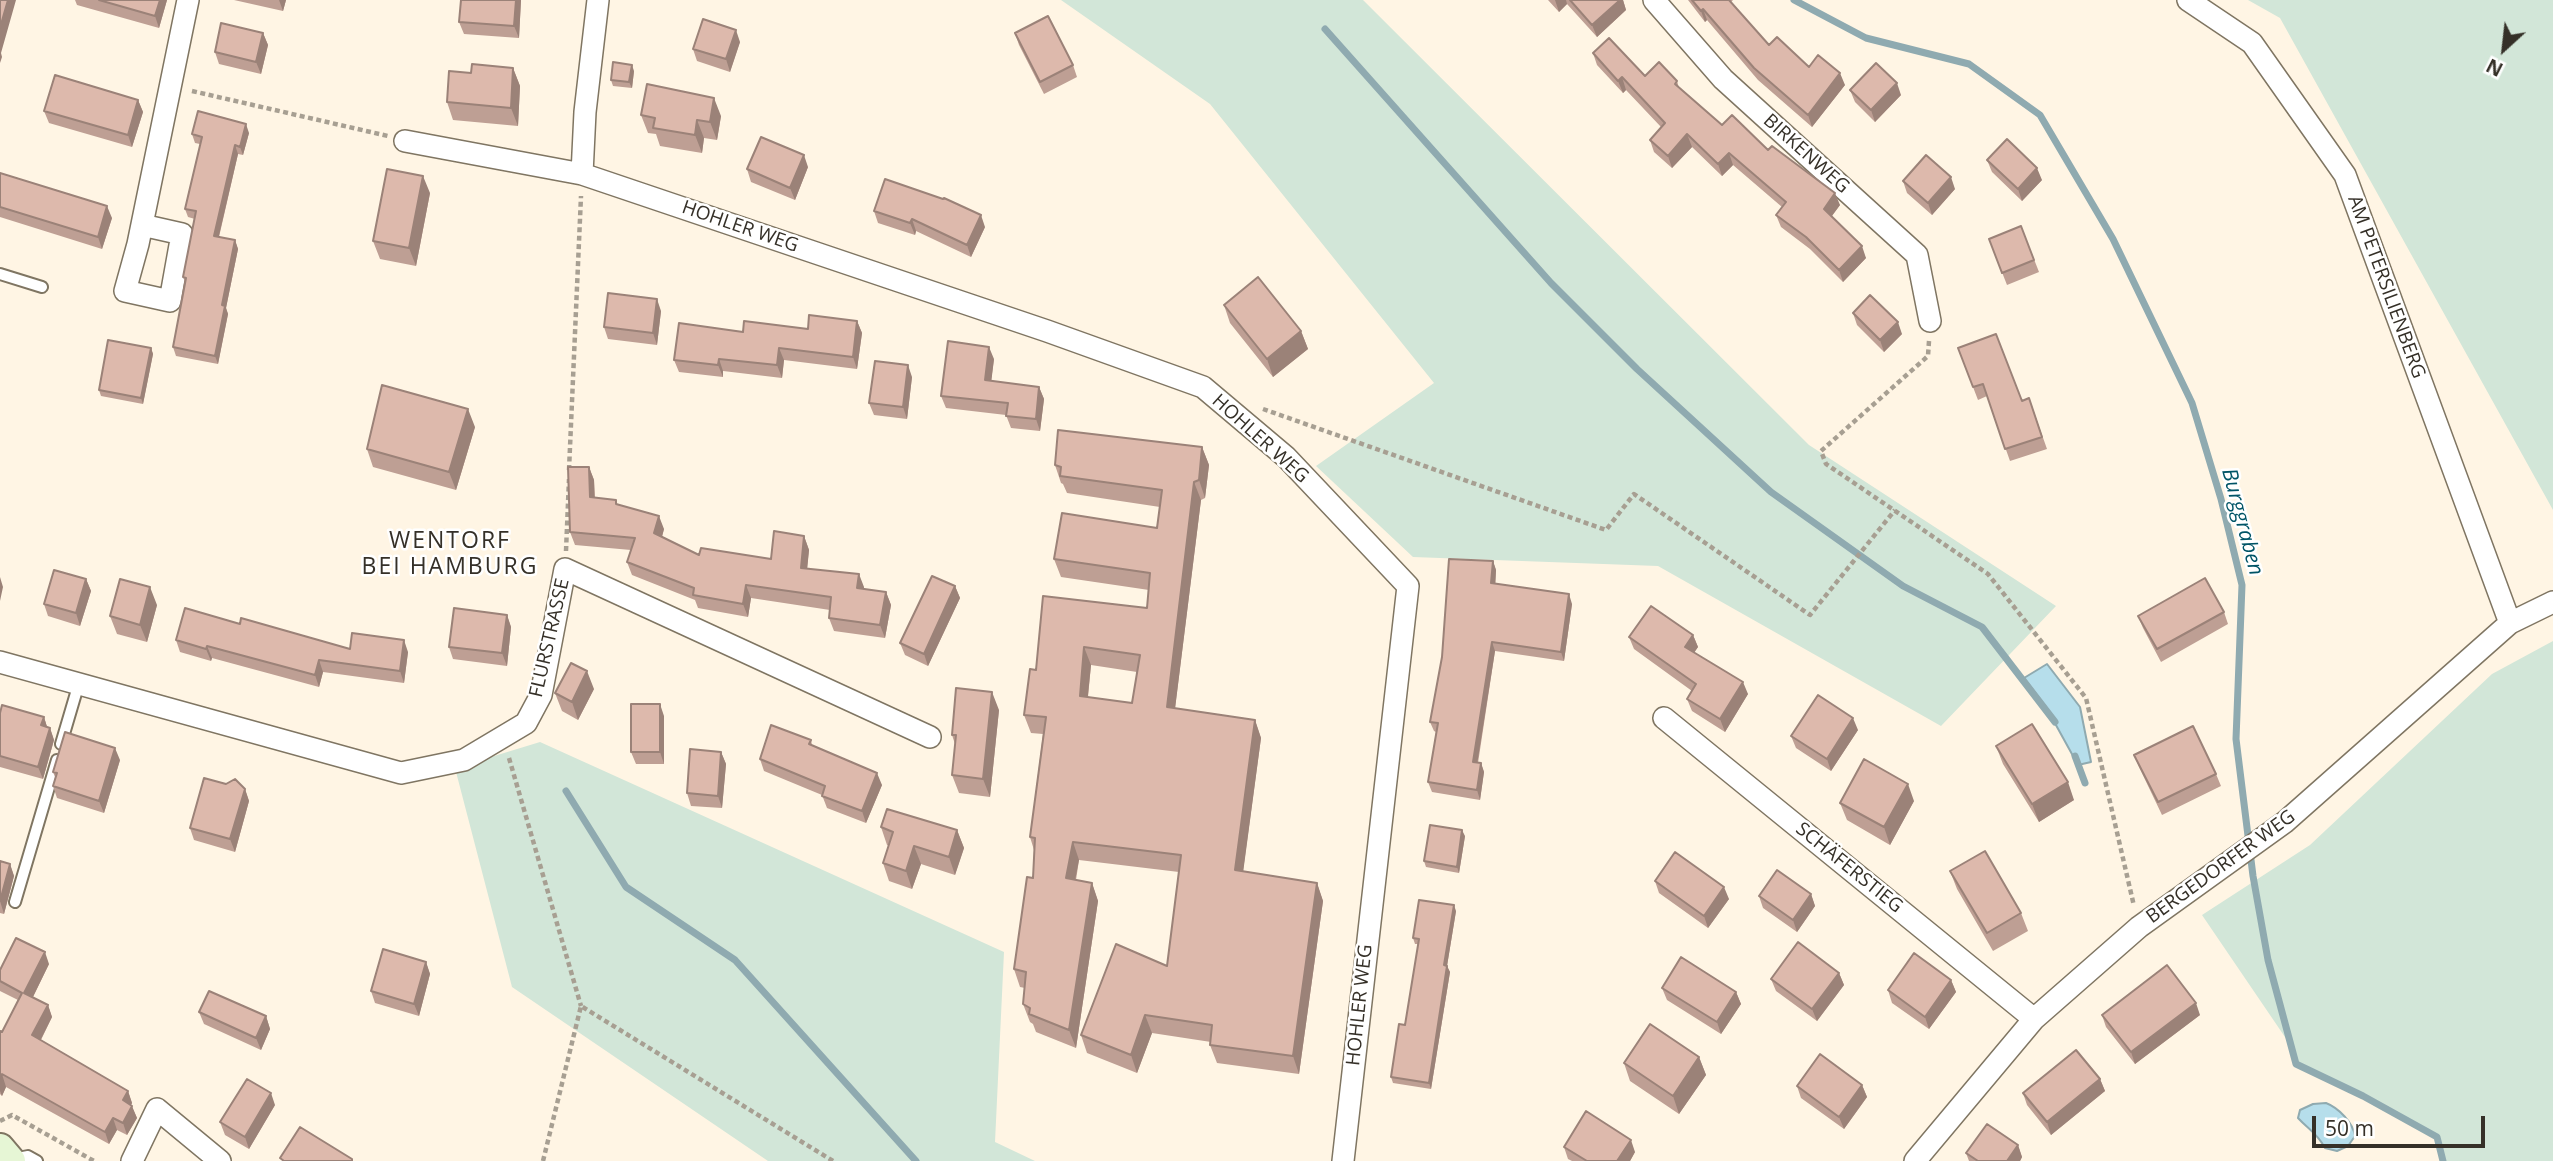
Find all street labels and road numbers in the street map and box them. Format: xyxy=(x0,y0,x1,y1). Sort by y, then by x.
street label: BIRKENWEG xyxy=(1758,109,1854,199)
street label: AM PETERSILIENBERG xyxy=(2342,192,2430,382)
street label: HOHLER WEG xyxy=(679,196,801,258)
street label: HOHLER WEG xyxy=(1207,390,1313,488)
street label: FLURSTRASSE xyxy=(525,576,575,700)
street label: BERGEDORFER WEG xyxy=(2142,805,2300,929)
street label: SCHÄFERSTIEG xyxy=(1791,818,1907,918)
street label: HOHLER WEG xyxy=(1342,943,1378,1067)

